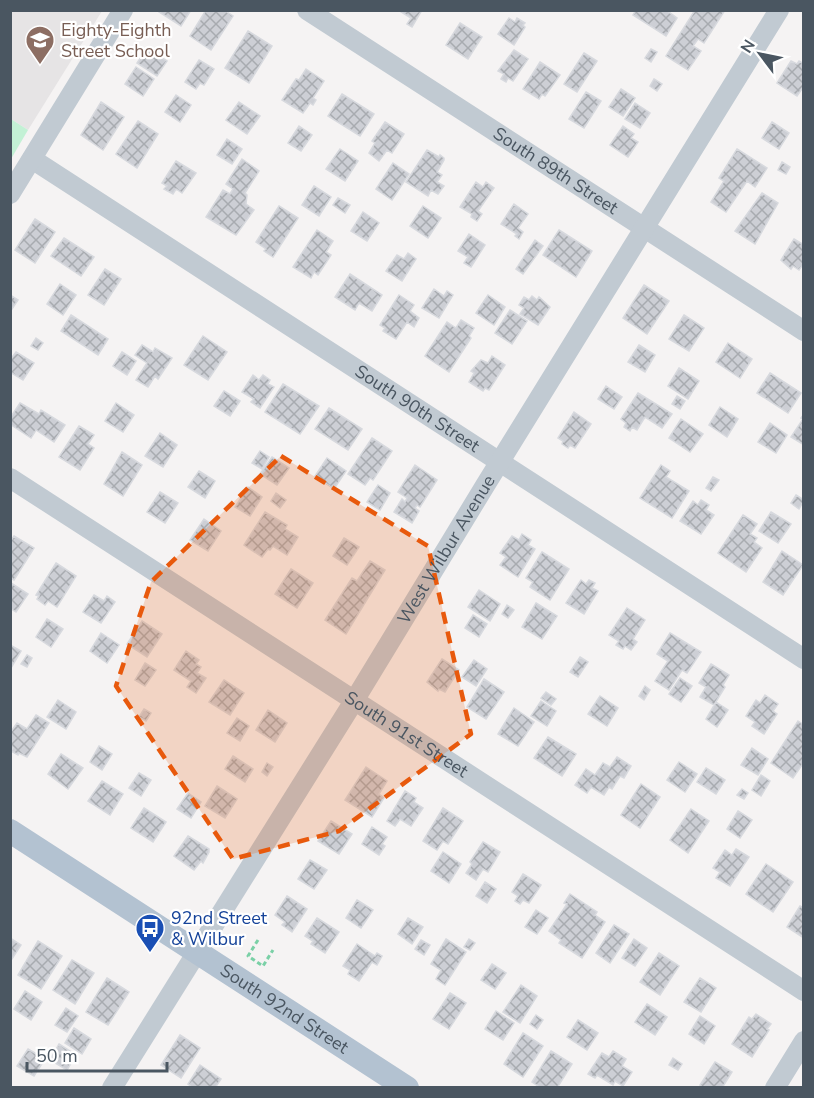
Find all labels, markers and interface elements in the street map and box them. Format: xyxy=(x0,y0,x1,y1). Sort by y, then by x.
place label: Eighty-Eighth Street School xyxy=(61,18,171,63)
school or university icon: Eighty-Eighth Street School xyxy=(24,24,56,66)
north arrow xyxy=(730,24,790,84)
text: N xyxy=(736,36,761,57)
street label: South 89th Street xyxy=(488,121,623,220)
street label: South 90th Street xyxy=(350,359,485,458)
street label: West Wilbur Avenue xyxy=(392,470,501,628)
street label: South 91st Street xyxy=(340,685,473,783)
place label: 92nd Street & Wilbur xyxy=(171,906,268,951)
bus stop icon: 92nd Street & Wilbur xyxy=(134,912,166,954)
street label: South 92nd Street xyxy=(216,958,354,1060)
scale bar xyxy=(27,1035,166,1073)
text: 50 m xyxy=(36,1044,78,1068)

